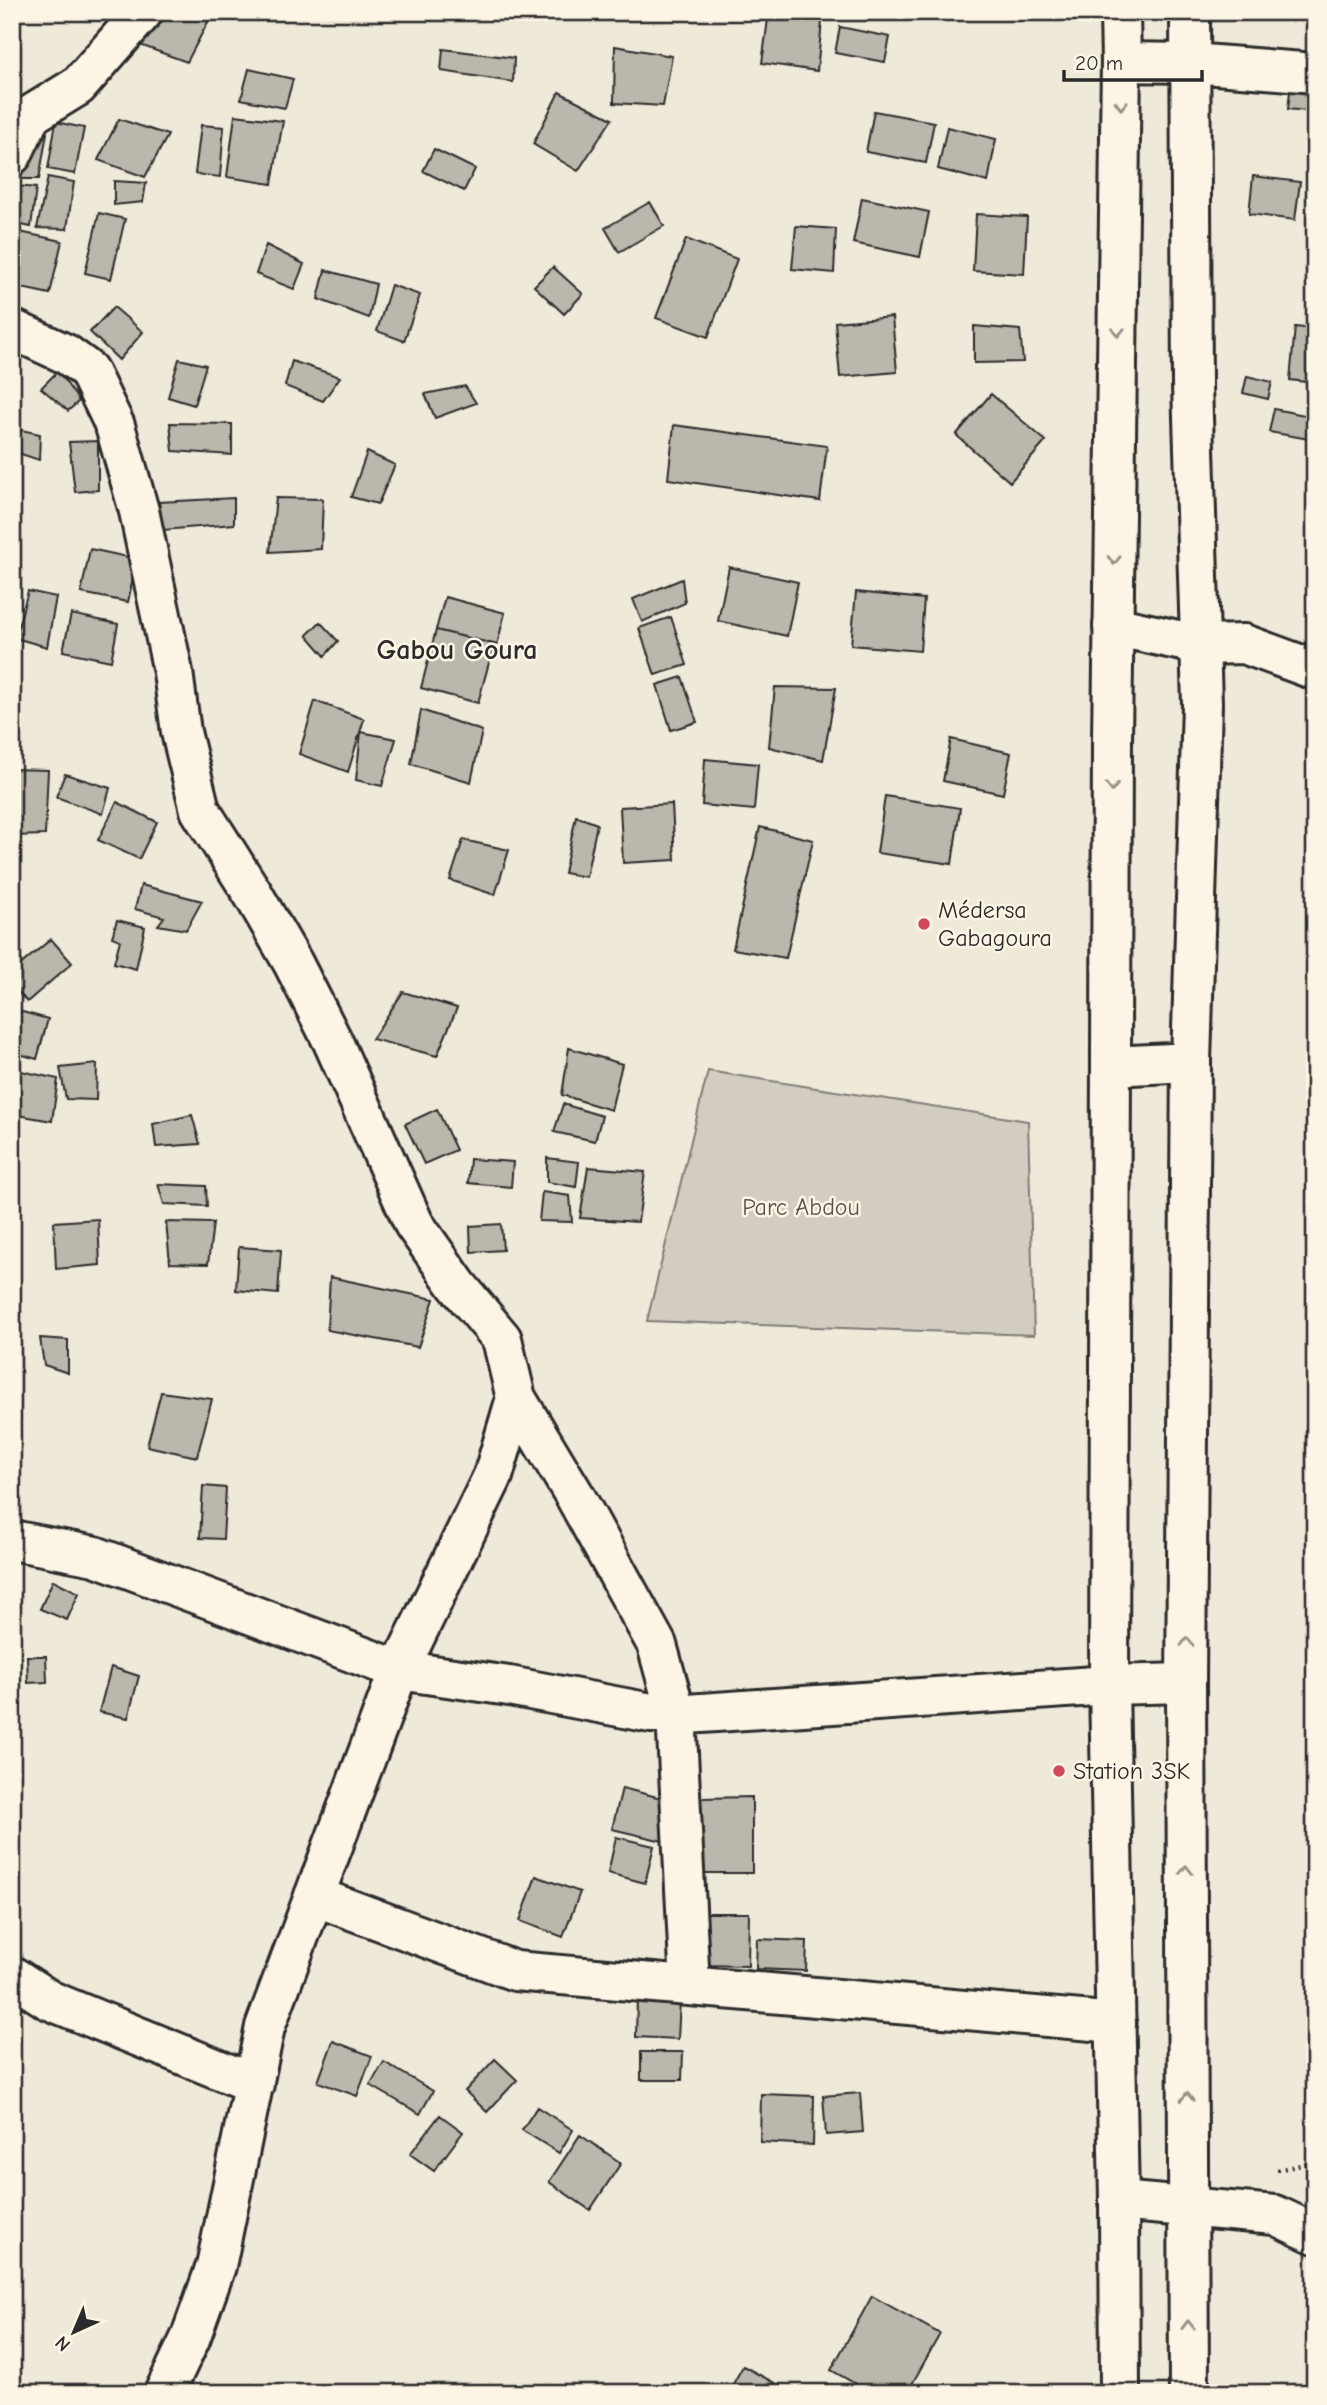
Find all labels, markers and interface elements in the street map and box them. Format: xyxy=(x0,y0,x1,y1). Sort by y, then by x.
scale bar xyxy=(1064,38,1203,82)
text: 20 m xyxy=(1075,51,1123,75)
one-way arrow xyxy=(1113,100,1128,111)
one-way arrow xyxy=(1110,327,1125,338)
one-way arrow xyxy=(1106,555,1122,566)
district label: Gabou Goura xyxy=(376,634,538,666)
one-way arrow xyxy=(1104,783,1120,793)
place label: Médersa Gabagoura xyxy=(938,896,1052,952)
marker: Médersa Gabagoura xyxy=(916,916,932,932)
park label: Parc Abdou xyxy=(742,1193,860,1221)
one-way arrow xyxy=(1179,1636,1194,1647)
place label: Station 3SK xyxy=(1073,1757,1190,1785)
marker: Station 3SK xyxy=(1051,1763,1067,1779)
one-way arrow xyxy=(1178,1864,1194,1874)
one-way arrow xyxy=(1179,2091,1195,2102)
north arrow xyxy=(38,2296,108,2366)
one-way arrow xyxy=(1180,2319,1196,2329)
text: N xyxy=(51,2331,75,2356)

